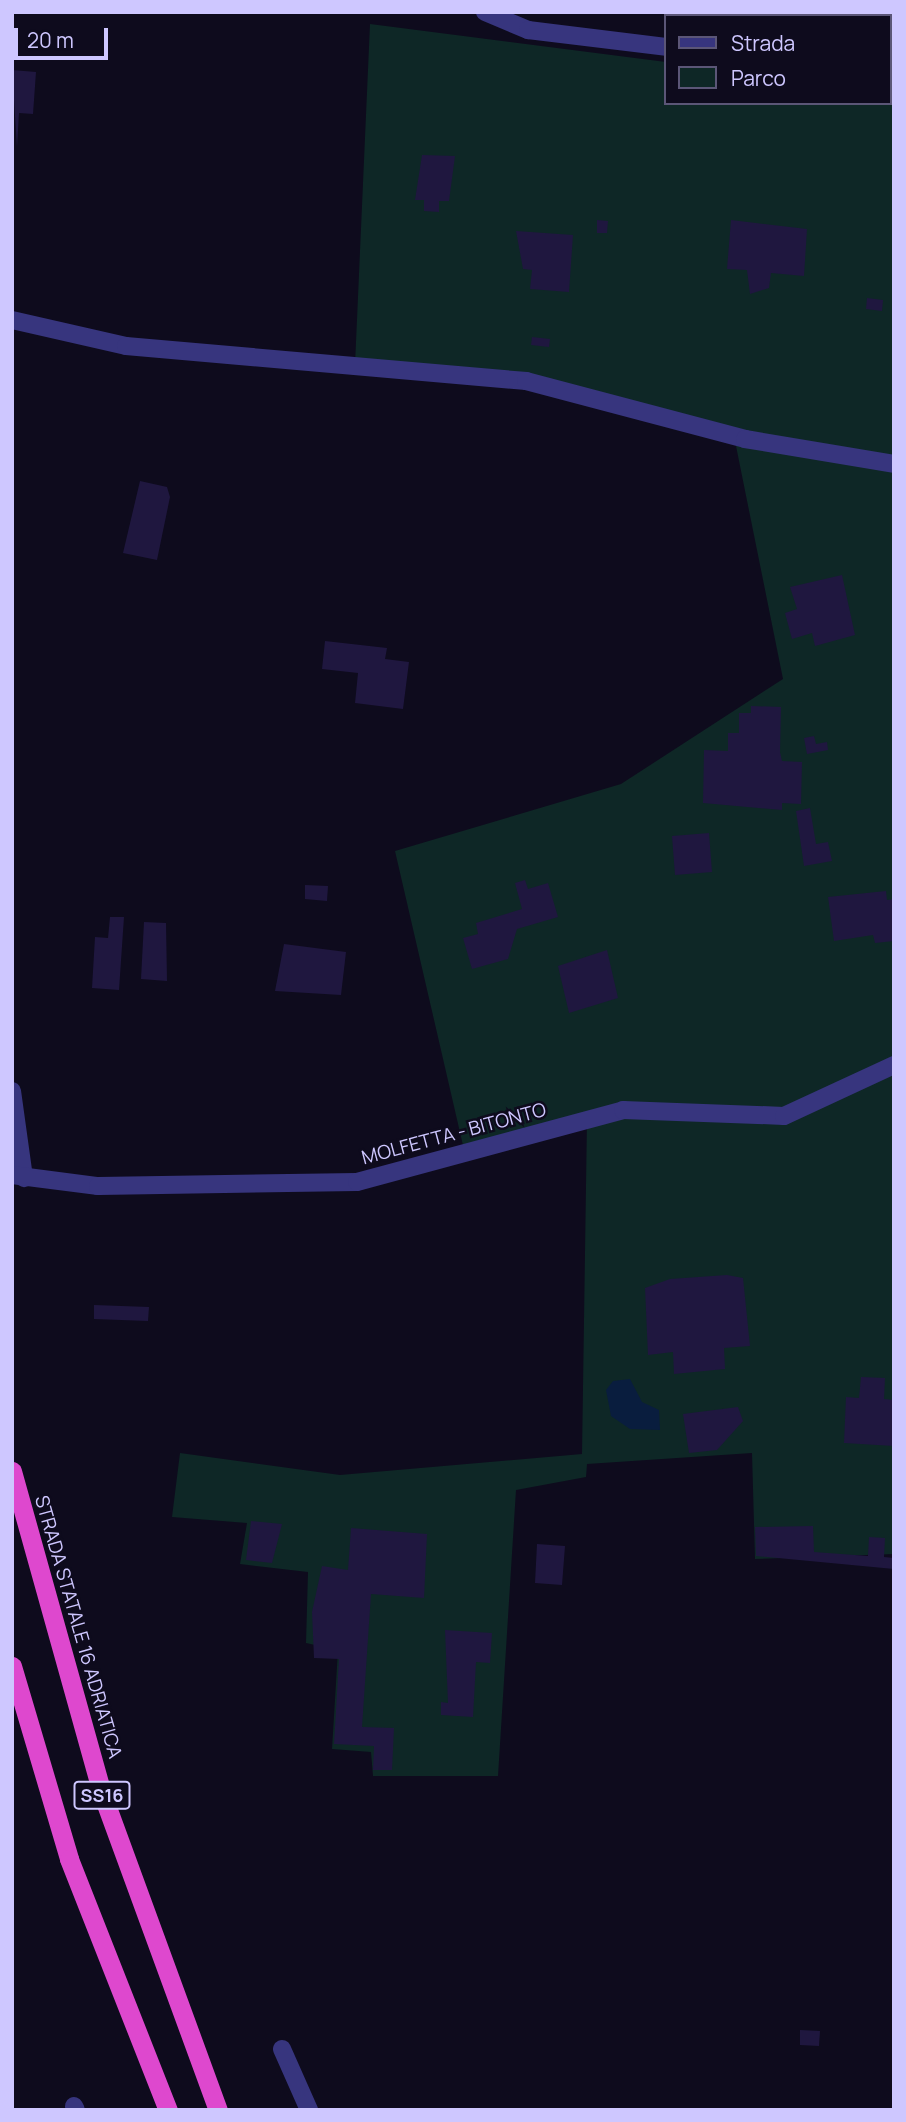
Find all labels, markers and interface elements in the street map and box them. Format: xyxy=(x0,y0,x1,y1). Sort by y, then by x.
scale bar xyxy=(18,14,112,58)
legend xyxy=(664,14,892,105)
text: 20 m xyxy=(27,26,74,54)
text: Strada xyxy=(731,29,795,57)
text: Parco xyxy=(731,64,786,92)
street label: MOLFETTA - BITONTO xyxy=(359,1098,549,1170)
street label: STRADA STATALE 16 ADRIATICA xyxy=(30,1493,126,1761)
road number: SS16 xyxy=(72,1780,132,1810)

